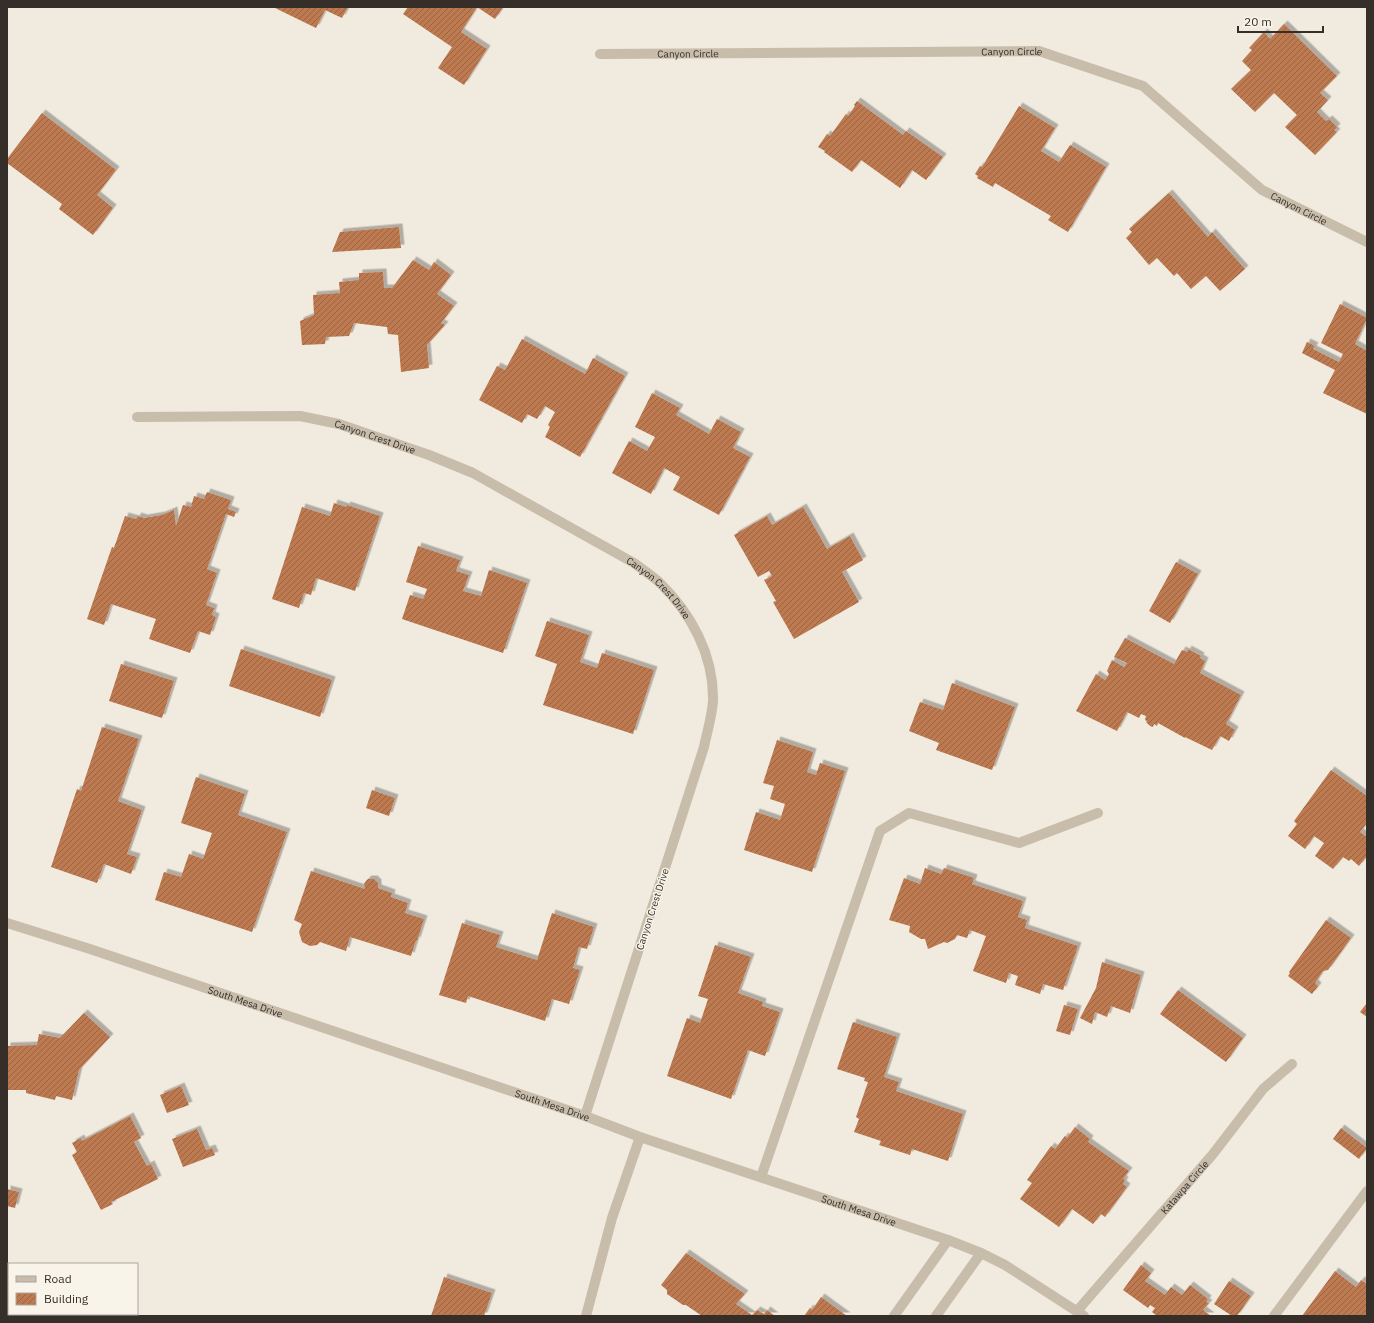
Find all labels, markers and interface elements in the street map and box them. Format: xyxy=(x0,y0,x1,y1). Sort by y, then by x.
scale bar xyxy=(1238,8,1323,34)
text: 20 m xyxy=(1244,14,1272,29)
street label: Canyon Circle xyxy=(981,45,1045,59)
street label: Canyon Circle xyxy=(657,47,719,61)
street label: Canyon Circle xyxy=(1268,189,1330,228)
street label: Canyon Crest Drive xyxy=(333,417,418,457)
street label: Canyon Crest Drive xyxy=(624,554,694,622)
street label: Canyon Crest Drive xyxy=(633,866,672,952)
street label: South Mesa Drive xyxy=(206,983,285,1021)
street label: South Mesa Drive xyxy=(513,1087,592,1124)
street label: Katawpa Circle xyxy=(1158,1157,1212,1217)
street label: South Mesa Drive xyxy=(820,1192,898,1229)
legend xyxy=(8,1263,138,1315)
text: Road xyxy=(44,1271,72,1286)
text: Building xyxy=(44,1291,89,1306)

